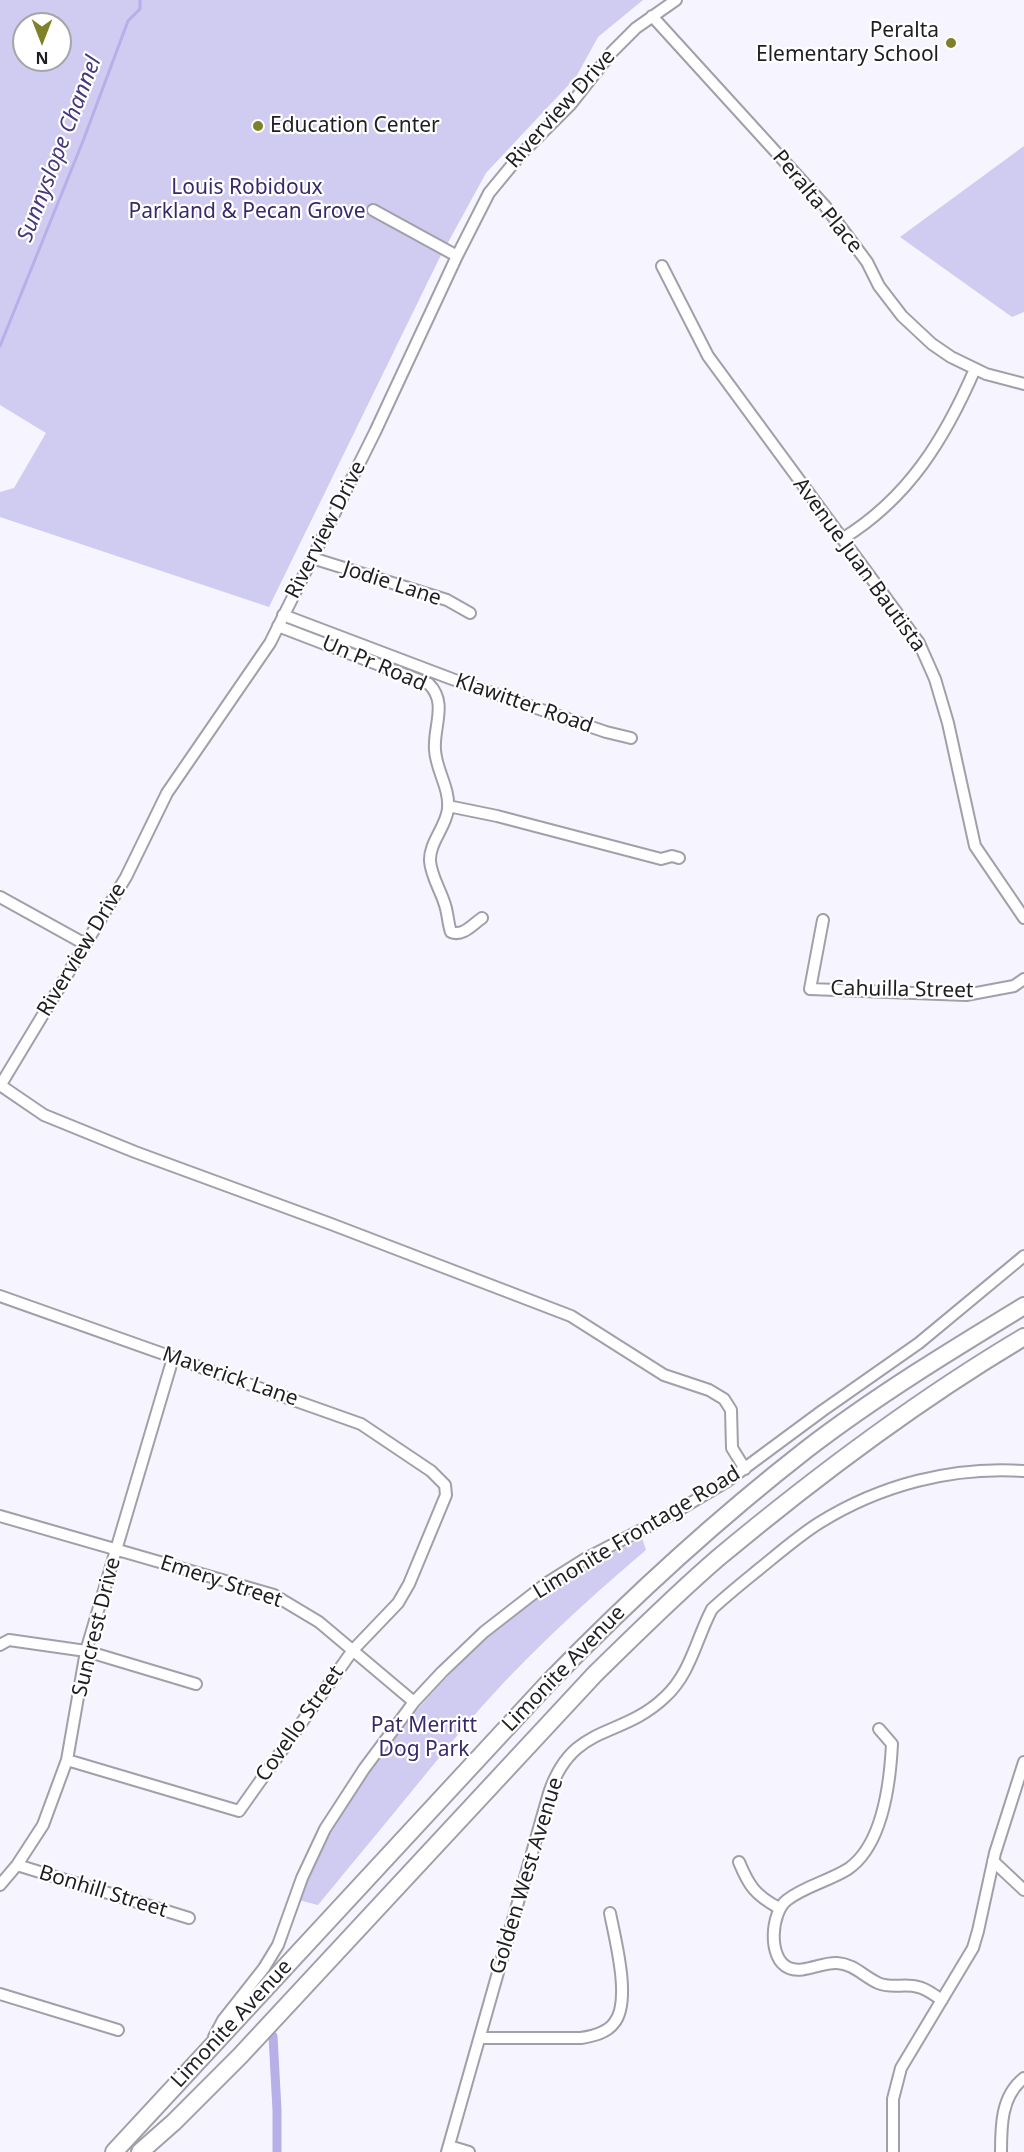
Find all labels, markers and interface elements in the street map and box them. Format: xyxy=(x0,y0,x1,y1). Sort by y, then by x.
north arrow xyxy=(12,12,72,72)
place label: Peralta Elementary School xyxy=(756,18,939,68)
marker: Peralta Elementary School xyxy=(944,36,958,50)
street label: Riverview Drive xyxy=(501,44,621,174)
text: N xyxy=(36,47,49,69)
water label: Sunnyslope Channel xyxy=(12,52,108,246)
place label: Education Center xyxy=(270,113,440,139)
marker: Education Center xyxy=(251,119,265,133)
street label: Peralta Place xyxy=(767,145,867,259)
park label: Louis Robidoux Parkland & Pecan Grove xyxy=(129,175,365,225)
street label: Riverview Drive xyxy=(280,457,372,603)
street label: Avenue Juan Bautista xyxy=(787,473,931,657)
street label: Jodie Lane xyxy=(340,556,444,612)
street label: Un Pr Road xyxy=(318,631,430,697)
street label: Klawitter Road xyxy=(452,669,596,739)
street label: Riverview Drive xyxy=(32,879,132,1021)
street label: Cahuilla Street xyxy=(830,976,974,1004)
street label: Maverick Lane xyxy=(159,1342,301,1412)
street label: Limonite Frontage Road xyxy=(529,1461,745,1605)
street label: Emery Street xyxy=(157,1550,285,1614)
street label: Suncrest Drive xyxy=(68,1555,126,1699)
street label: Limonite Avenue xyxy=(497,1601,631,1737)
street label: Covello Street xyxy=(251,1661,349,1787)
park label: Pat Merritt Dog Park xyxy=(371,1713,477,1763)
street label: Golden West Avenue xyxy=(485,1775,569,1977)
street label: Bonhill Street xyxy=(36,1861,170,1923)
street label: Limonite Avenue xyxy=(166,1955,298,2093)

